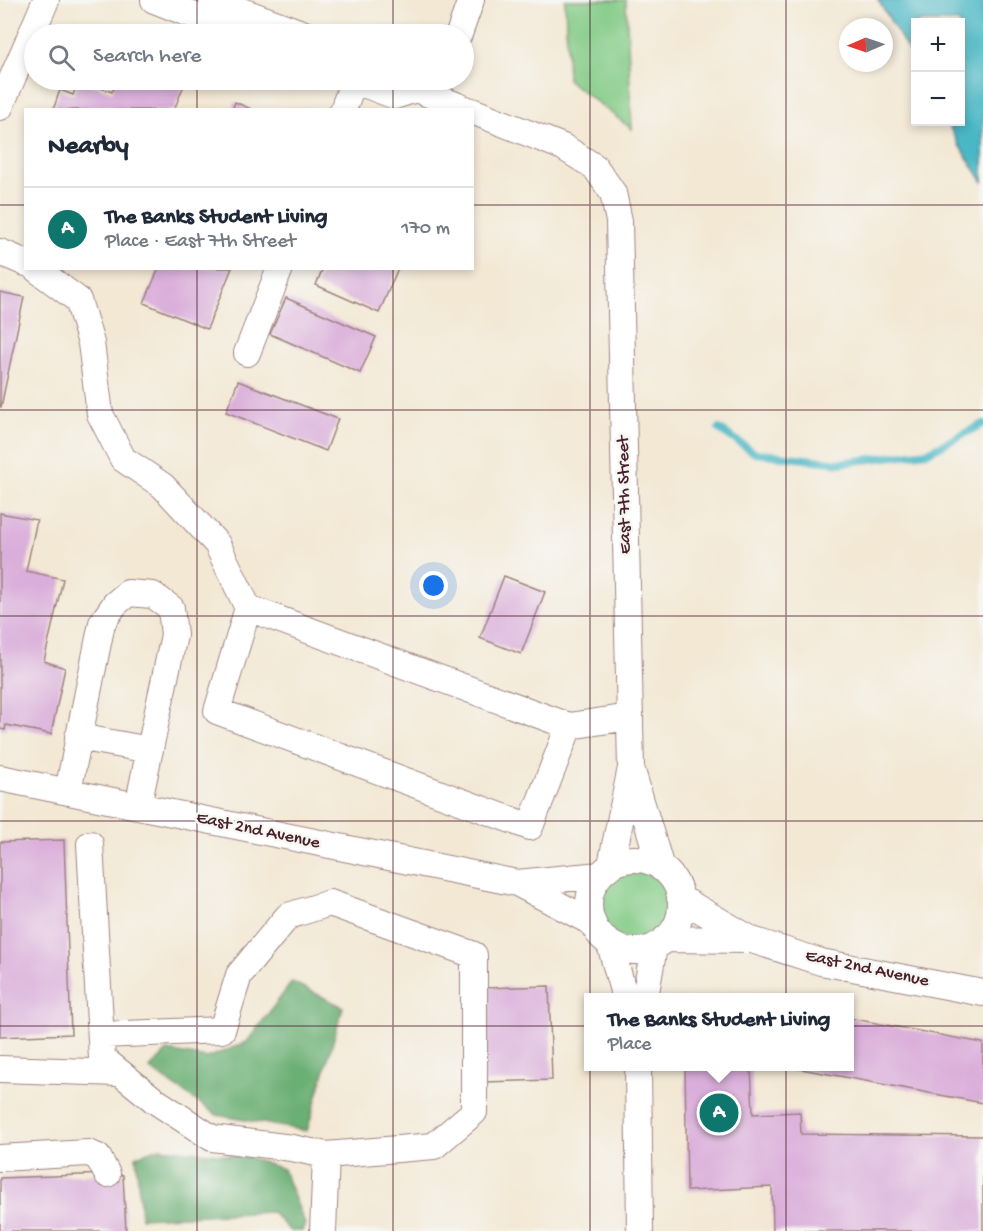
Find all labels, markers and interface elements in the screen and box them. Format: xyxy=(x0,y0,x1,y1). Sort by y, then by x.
north arrow xyxy=(839,18,893,72)
map controls xyxy=(911,18,965,126)
button: + xyxy=(911,18,965,72)
search box xyxy=(24,24,474,90)
icon: search xyxy=(45,41,78,74)
text: Search here xyxy=(93,44,201,70)
button: − xyxy=(911,72,965,126)
text: Nearby xyxy=(48,132,129,163)
text: The Banks Student Living xyxy=(105,205,328,231)
text: A xyxy=(62,218,73,241)
text: 170 m xyxy=(401,218,450,241)
text: Place · East 7th Street xyxy=(105,231,296,254)
street label: East 7th Street xyxy=(613,434,637,554)
your location xyxy=(419,571,448,600)
street label: East 2nd Avenue xyxy=(194,808,322,854)
street label: East 2nd Avenue xyxy=(803,946,931,992)
popup xyxy=(584,993,854,1071)
text: The Banks Student Living xyxy=(608,1008,830,1034)
text: Place xyxy=(608,1034,651,1057)
pin: A xyxy=(700,1090,738,1136)

